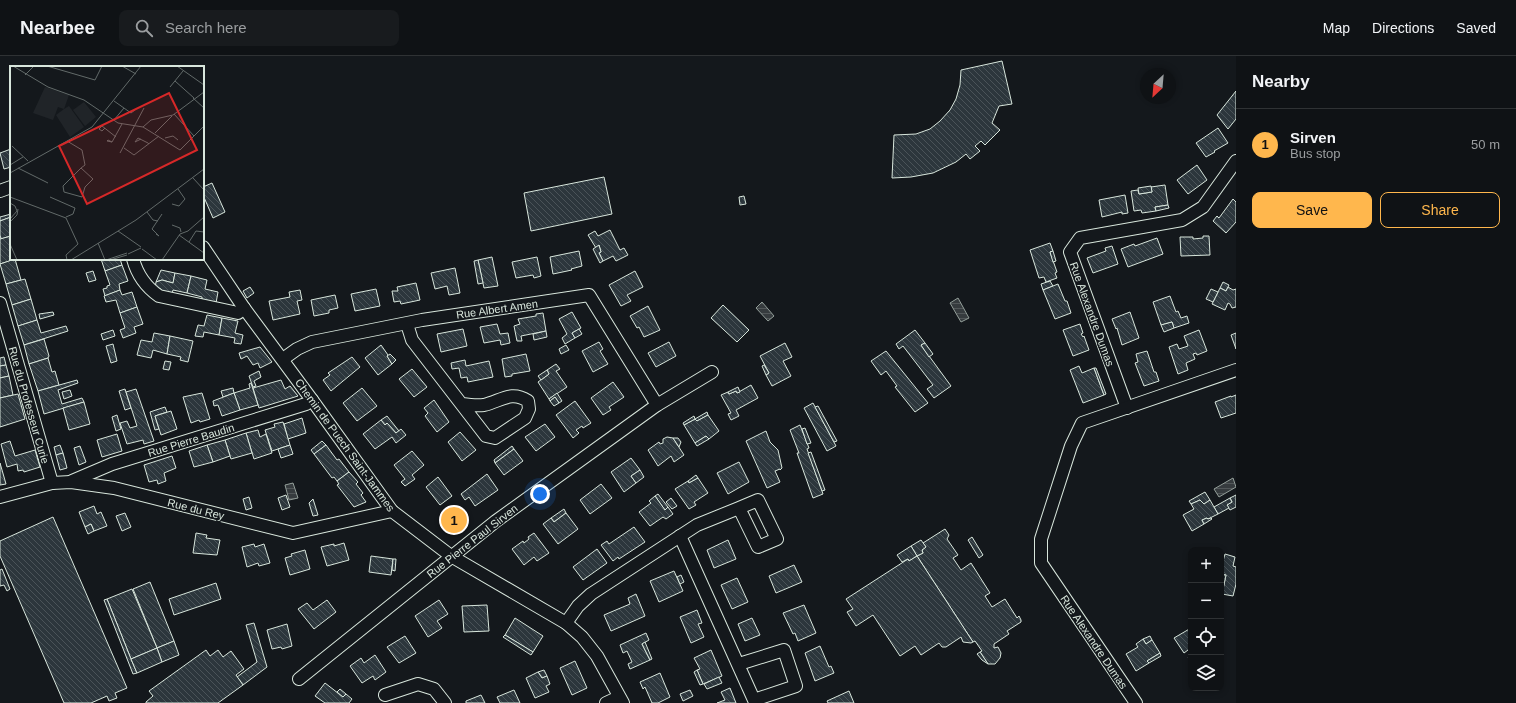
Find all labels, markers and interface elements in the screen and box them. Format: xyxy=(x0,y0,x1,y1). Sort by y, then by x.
search box xyxy=(119,10,399,46)
text: Nearbee xyxy=(20,17,95,38)
icon: search xyxy=(133,17,155,39)
text: Search here xyxy=(165,19,247,36)
text: Map xyxy=(1323,20,1350,36)
text: Directions xyxy=(1372,20,1434,36)
text: Saved xyxy=(1456,20,1496,36)
inset map xyxy=(10,66,204,260)
north arrow xyxy=(1140,68,1176,104)
text: Nearby xyxy=(1252,72,1310,91)
text: Sirven xyxy=(1290,129,1336,146)
text: 1 xyxy=(1261,137,1269,152)
text: 50 m xyxy=(1471,137,1500,152)
text: Bus stop xyxy=(1290,146,1341,161)
button: Save xyxy=(1252,192,1372,228)
button: Share xyxy=(1380,192,1500,228)
street label: Rue Alexandre Dumas xyxy=(1068,260,1117,368)
street label: Rue Albert Amen xyxy=(455,297,539,321)
street label: Rue du Professeur Curie xyxy=(7,345,51,465)
street label: Chemin de Puech Saint-Jammes xyxy=(293,376,397,514)
street label: Rue Pierre Baudin xyxy=(146,421,236,459)
your location xyxy=(530,484,550,504)
street label: Rue du Rey xyxy=(166,496,226,522)
street label: Rue Pierre Paul Sirven xyxy=(424,502,520,580)
pin: 1 xyxy=(441,505,467,535)
map controls xyxy=(1188,547,1224,691)
button: + xyxy=(1188,547,1224,583)
button: − xyxy=(1188,583,1224,619)
street label: Rue Alexandre Dumas xyxy=(1058,593,1130,691)
button: locate xyxy=(1188,619,1224,655)
button: layers xyxy=(1188,655,1224,691)

